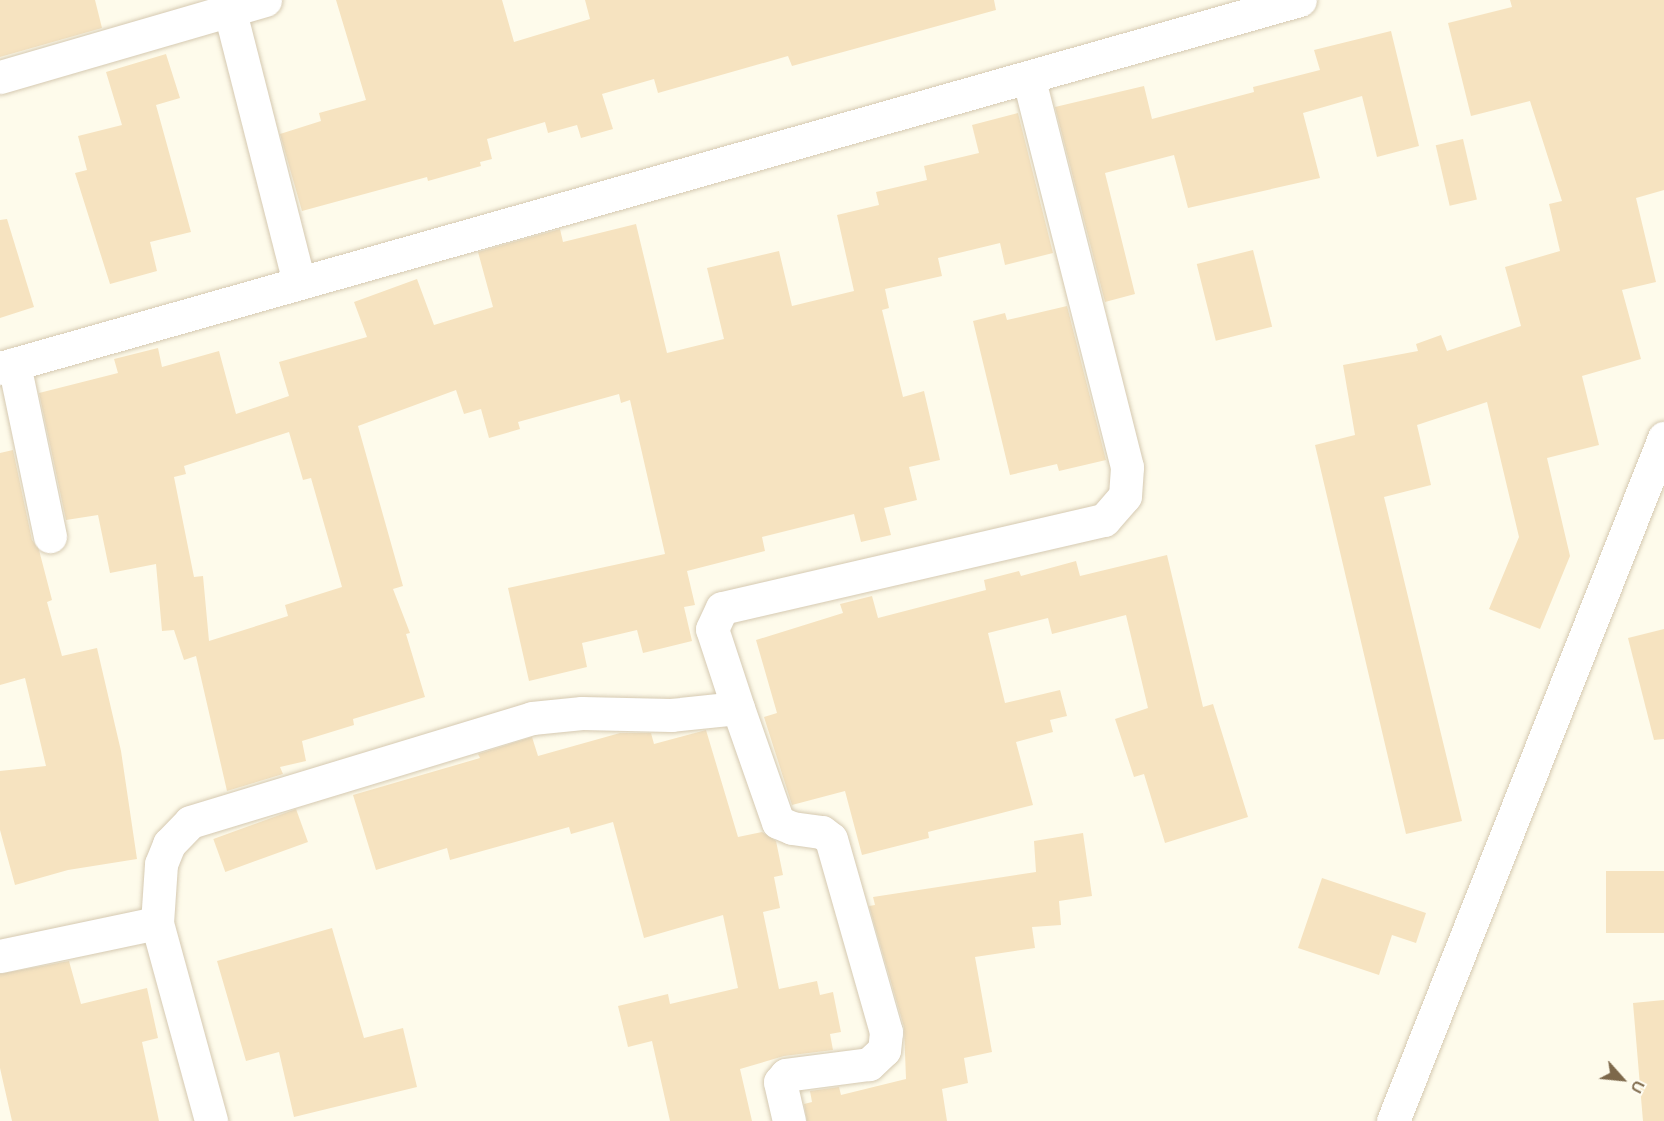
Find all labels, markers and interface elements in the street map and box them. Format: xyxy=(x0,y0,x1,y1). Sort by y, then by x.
north arrow xyxy=(1592,1049,1652,1109)
text: U xyxy=(1626,1077,1650,1097)

